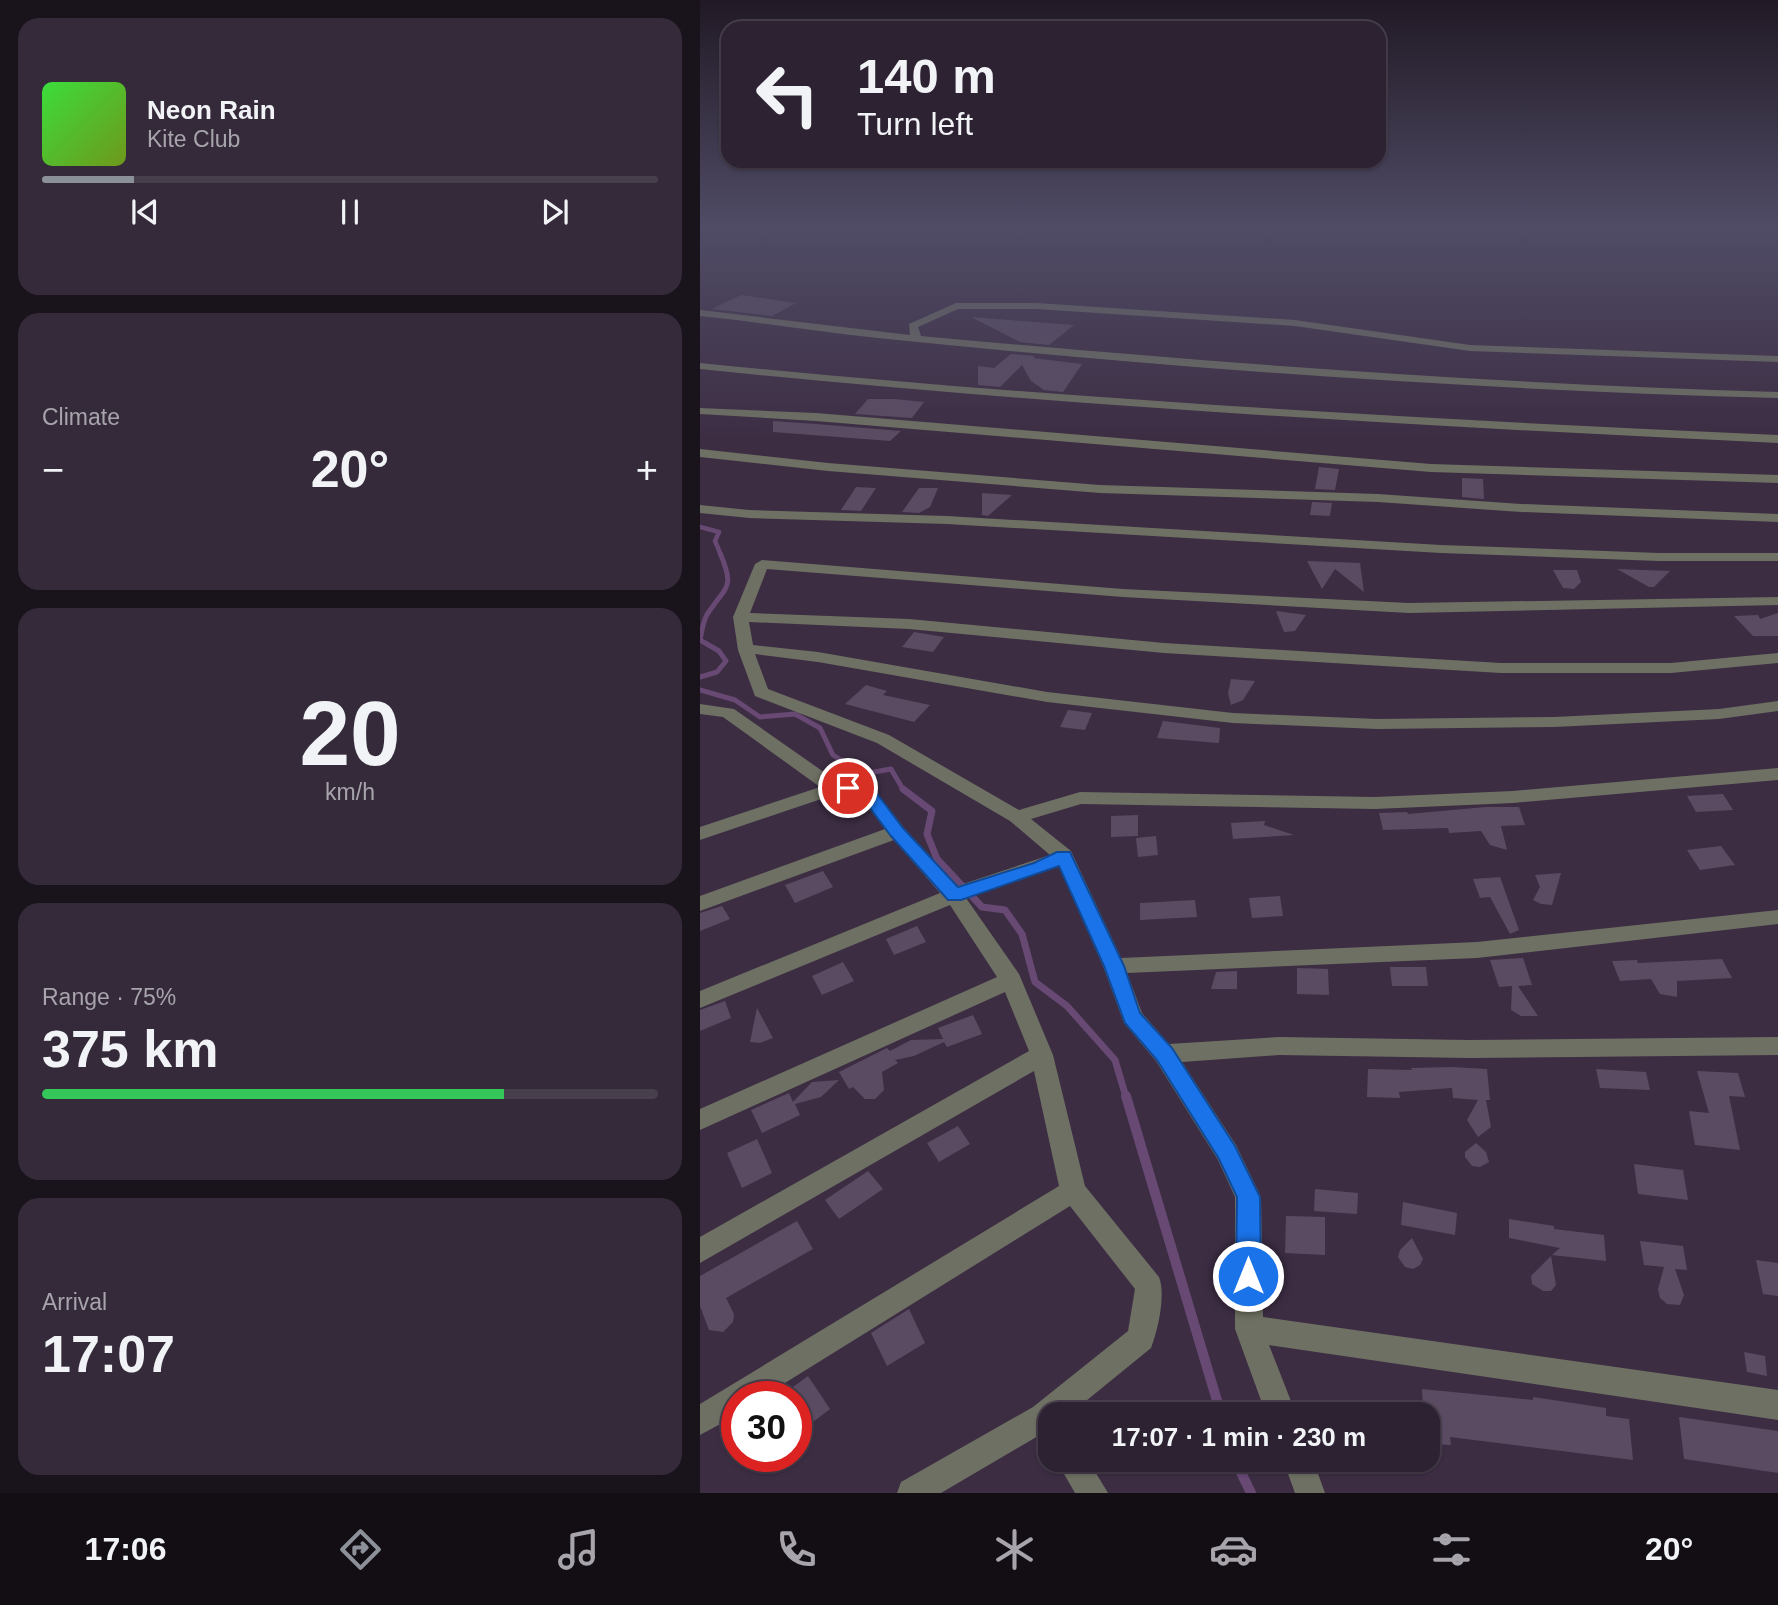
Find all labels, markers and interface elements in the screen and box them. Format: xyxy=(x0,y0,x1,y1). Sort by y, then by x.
icon: left xyxy=(742,49,833,140)
text: 140 m xyxy=(857,49,996,103)
text: Neon Rain xyxy=(147,95,276,125)
text: Turn left xyxy=(857,106,973,142)
text: Kite Club xyxy=(147,126,240,152)
icon: previous xyxy=(126,193,164,231)
icon: pause xyxy=(331,193,369,231)
icon: next xyxy=(536,193,574,231)
text: Climate xyxy=(42,404,120,430)
text: 20° xyxy=(311,440,389,498)
text: − xyxy=(42,449,64,491)
text: + xyxy=(636,449,658,491)
text: 20 xyxy=(299,683,401,784)
pin xyxy=(818,758,878,818)
icon: arrive xyxy=(829,769,867,807)
text: km/h xyxy=(325,779,375,805)
text: Range · 75% xyxy=(42,984,176,1010)
text: 375 km xyxy=(42,1020,218,1078)
position arrow xyxy=(1211,1239,1285,1313)
text: Arrival xyxy=(42,1289,107,1315)
text: 17:07 xyxy=(42,1325,175,1383)
speed limit sign: 30 xyxy=(721,1381,812,1472)
text: 17:07 · 1 min · 230 m xyxy=(1112,1422,1366,1452)
icon: directions xyxy=(336,1525,385,1574)
icon: music xyxy=(554,1525,603,1574)
icon: phone xyxy=(772,1525,821,1574)
icon: climate xyxy=(990,1525,1039,1574)
icon: car xyxy=(1209,1525,1258,1574)
icon: filters xyxy=(1427,1525,1476,1574)
text: 17:06 xyxy=(85,1531,166,1567)
text: 20° xyxy=(1645,1531,1693,1567)

